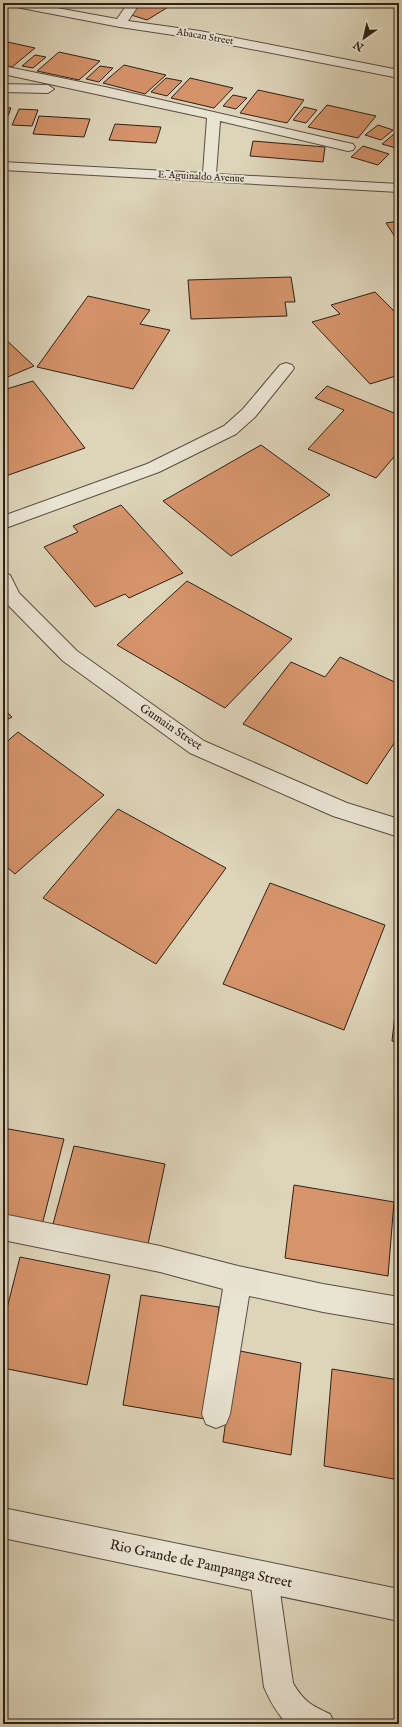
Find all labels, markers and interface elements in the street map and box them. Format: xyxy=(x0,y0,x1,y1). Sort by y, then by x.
north arrow xyxy=(344,18,384,58)
street label: Abacan Street xyxy=(175,25,235,48)
text: N xyxy=(351,37,368,54)
street label: E. Aguinaldo Avenue xyxy=(157,168,245,186)
street label: Gumain Street xyxy=(137,701,205,753)
street label: Rio Grande de Pampanga Street xyxy=(108,1536,294,1592)

